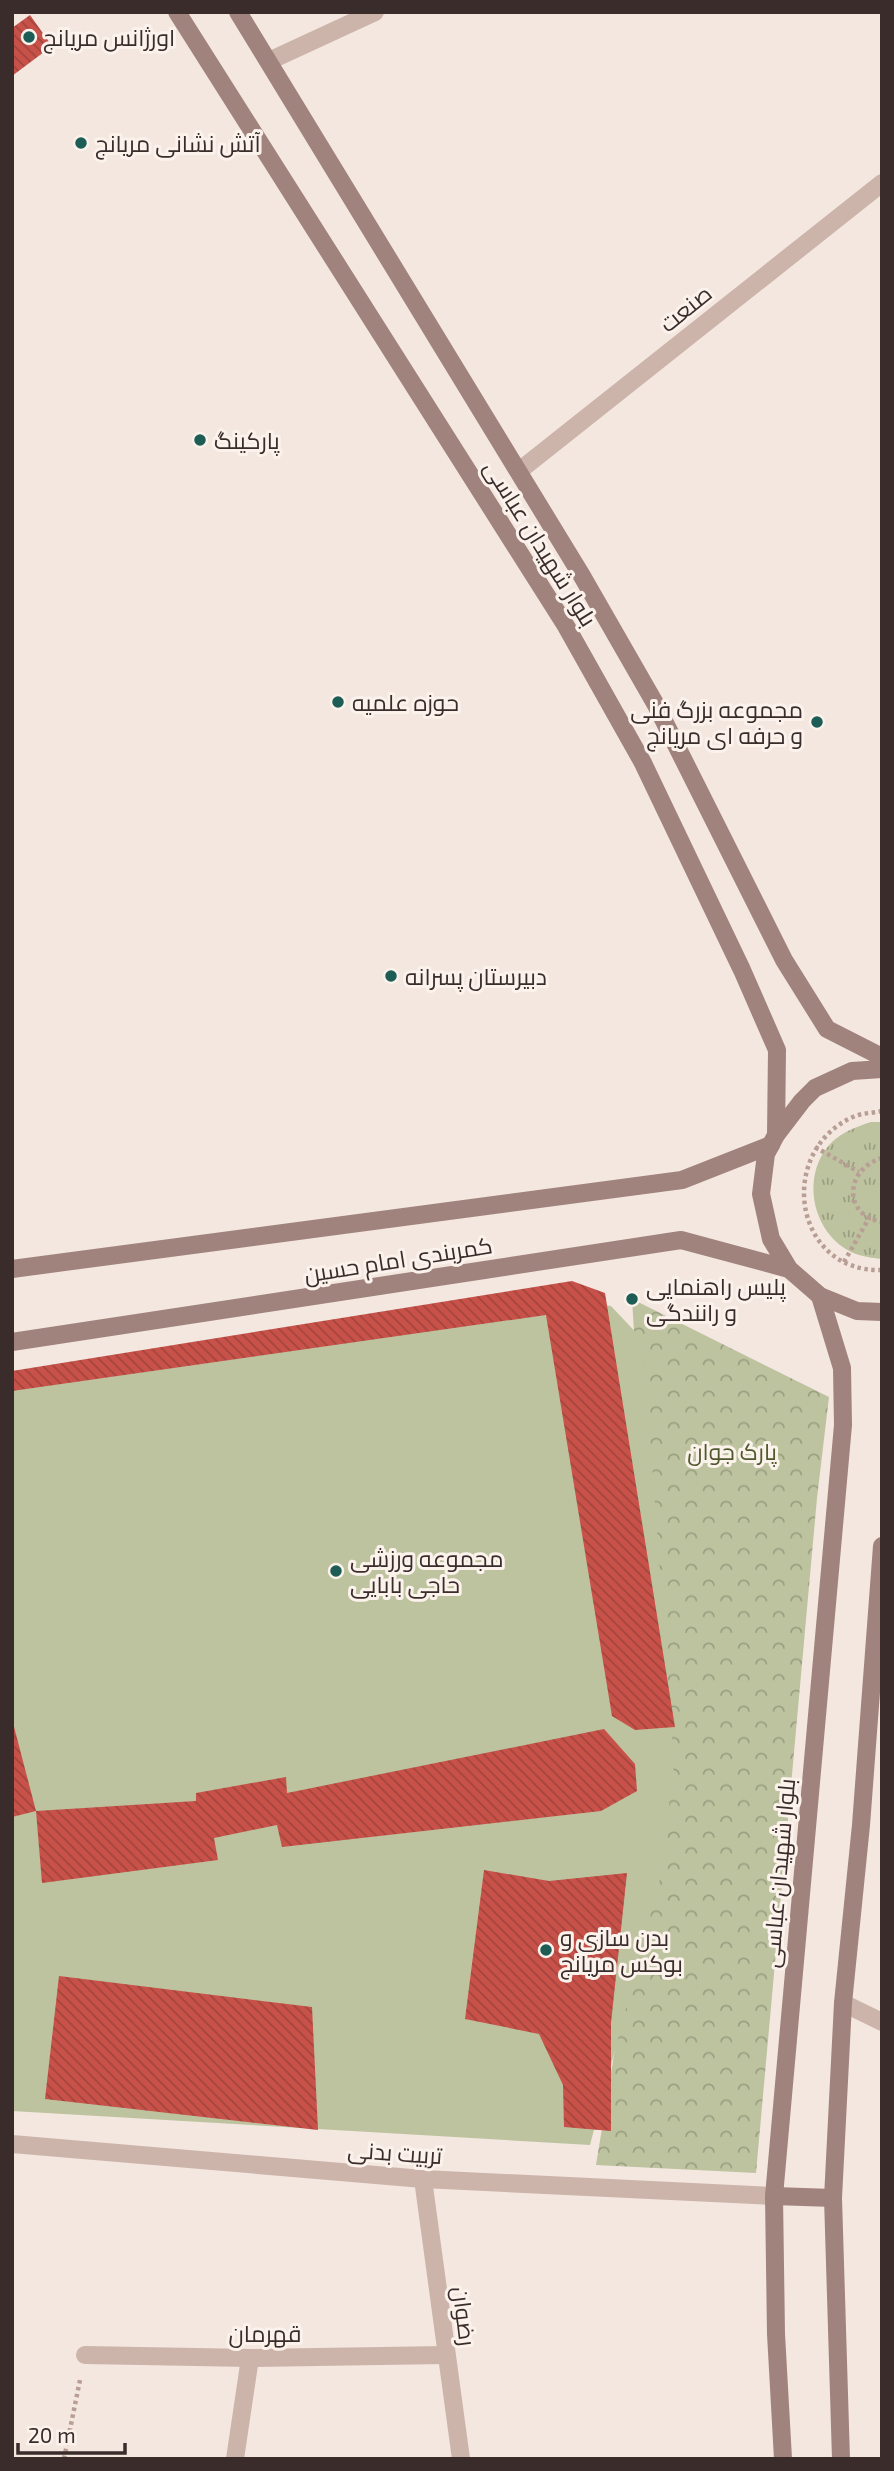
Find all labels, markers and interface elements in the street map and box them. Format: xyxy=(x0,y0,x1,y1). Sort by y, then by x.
place label: اورژانس مریانج xyxy=(43,23,175,54)
marker: اورژانس مریانج xyxy=(21,29,37,45)
place label: آتش نشانی مریانج xyxy=(95,129,261,160)
marker: آتش نشانی مریانج xyxy=(73,135,89,151)
street label: صنعت xyxy=(653,279,717,337)
place label: پارکینگ xyxy=(214,426,280,456)
marker: پارکینگ xyxy=(192,432,208,448)
street label: بلوار شهیدان عباسی xyxy=(478,455,603,632)
place label: حوزه علمیه xyxy=(352,688,459,716)
marker: حوزه علمیه xyxy=(330,694,346,710)
place label: مجموعه بزرگ فنی و حرفه ای مریانج xyxy=(630,695,803,752)
marker: مجموعه بزرگ فنی و حرفه ای مریانج xyxy=(809,714,825,730)
place label: دبیرستان پسرانه xyxy=(405,962,547,992)
marker: دبیرستان پسرانه xyxy=(383,968,399,984)
street label: کمربندی امام حسین xyxy=(302,1230,495,1291)
place label: پلیس راهنمایی و رانندگی xyxy=(646,1272,786,1327)
marker: پلیس راهنمایی و رانندگی xyxy=(624,1291,640,1307)
park label: پارک جوان xyxy=(687,1437,777,1467)
place label: مجموعه ورزشی حاجی بابایی xyxy=(350,1544,503,1599)
marker: مجموعه ورزشی حاجی بابایی xyxy=(328,1563,344,1579)
street label: بلوار شهیدان عباسی xyxy=(756,1777,801,1969)
place label: بدن سازی و بوکس مریانج xyxy=(560,1923,683,1980)
marker: بدن سازی و بوکس مریانج xyxy=(538,1942,554,1958)
street label: تربیت بدنی xyxy=(347,2135,443,2170)
street label: رضوان xyxy=(446,2285,483,2347)
street label: قهرمان xyxy=(229,2319,301,2348)
scale bar xyxy=(18,2412,124,2456)
text: 20 m xyxy=(28,2422,76,2447)

